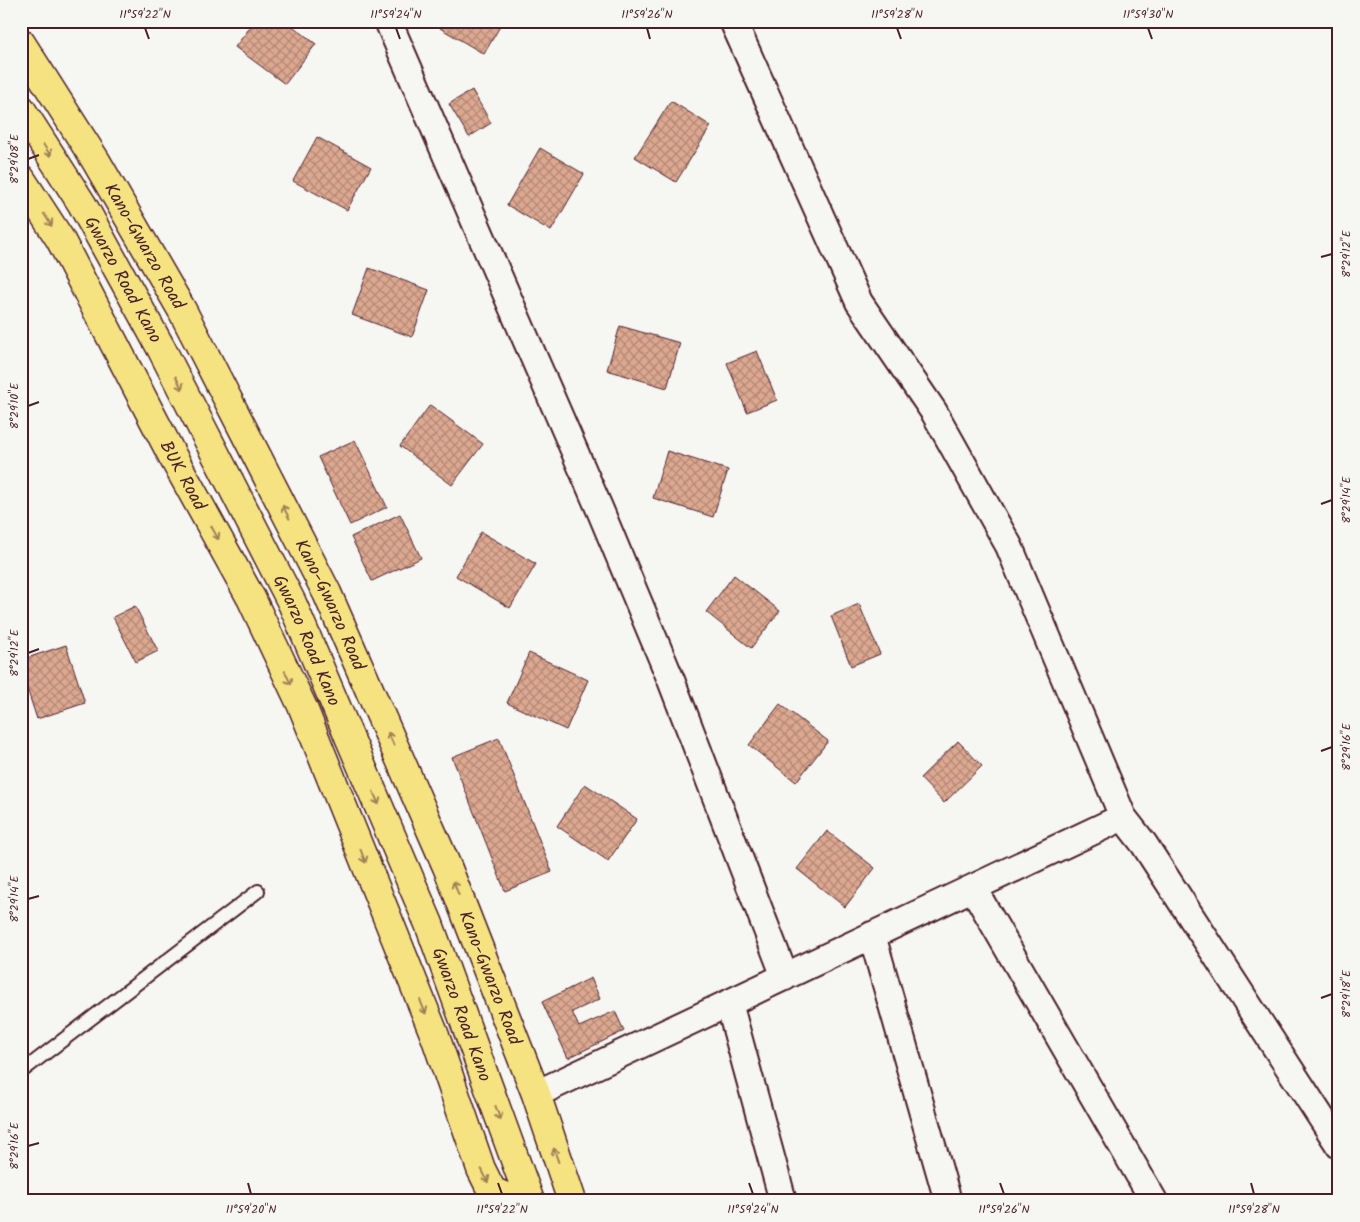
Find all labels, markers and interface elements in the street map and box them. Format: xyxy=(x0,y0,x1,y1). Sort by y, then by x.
text: 11°59'22"N xyxy=(119,5,171,24)
text: 11°59'24"N xyxy=(370,5,422,24)
text: 11°59'26"N xyxy=(621,5,673,24)
text: 11°59'28"N xyxy=(871,5,923,24)
text: 11°59'30"N xyxy=(1123,5,1173,24)
text: 8°29'08"E xyxy=(5,133,24,184)
one-way arrow xyxy=(43,143,53,157)
street label: Kano-Gwarzo Road xyxy=(96,178,192,316)
street label: Gwarzo Road Kano xyxy=(75,211,169,349)
one-way arrow xyxy=(42,213,53,227)
text: 8°29'12"E xyxy=(1337,229,1356,278)
one-way arrow xyxy=(175,375,184,390)
text: 8°29'10"E xyxy=(5,382,24,429)
street label: BUK Road xyxy=(151,436,213,517)
text: 8°29'14"E xyxy=(1337,475,1356,524)
one-way arrow xyxy=(281,505,290,520)
one-way arrow xyxy=(211,525,220,540)
street label: Kano-Gwarzo Road xyxy=(286,535,373,677)
street label: Gwarzo Road Kano xyxy=(264,570,347,711)
text: 8°29'12"E xyxy=(5,628,24,677)
one-way arrow xyxy=(284,670,294,685)
text: 8°29'16"E xyxy=(1337,722,1356,771)
one-way arrow xyxy=(385,732,395,747)
one-way arrow xyxy=(372,790,382,805)
one-way arrow xyxy=(359,848,368,863)
text: 8°29'14"E xyxy=(5,874,24,923)
one-way arrow xyxy=(451,881,460,896)
street label: Kano-Gwarzo Road xyxy=(450,907,529,1051)
street label: Gwarzo Road Kano xyxy=(423,944,498,1086)
text: 8°29'18"E xyxy=(1337,969,1356,1018)
one-way arrow xyxy=(419,999,429,1014)
one-way arrow xyxy=(494,1105,503,1120)
text: 8°29'16"E xyxy=(5,1121,24,1170)
one-way arrow xyxy=(551,1147,561,1163)
one-way arrow xyxy=(480,1168,490,1183)
text: 11°59'20"N xyxy=(226,1200,276,1219)
text: 11°59'22"N xyxy=(476,1200,528,1219)
text: 11°59'24"N xyxy=(727,1200,779,1219)
text: 11°59'26"N xyxy=(978,1200,1030,1219)
text: 11°59'28"N xyxy=(1228,1200,1280,1219)

